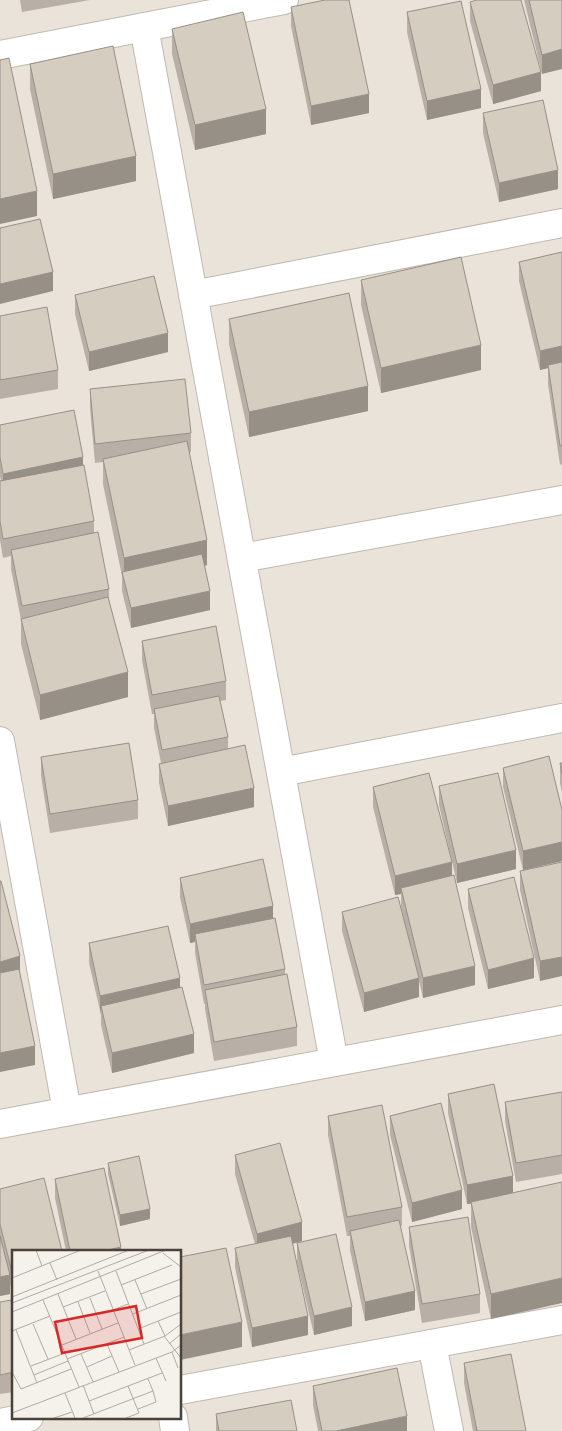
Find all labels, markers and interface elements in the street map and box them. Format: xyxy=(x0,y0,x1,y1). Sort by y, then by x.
inset map xyxy=(12,1250,181,1418)

